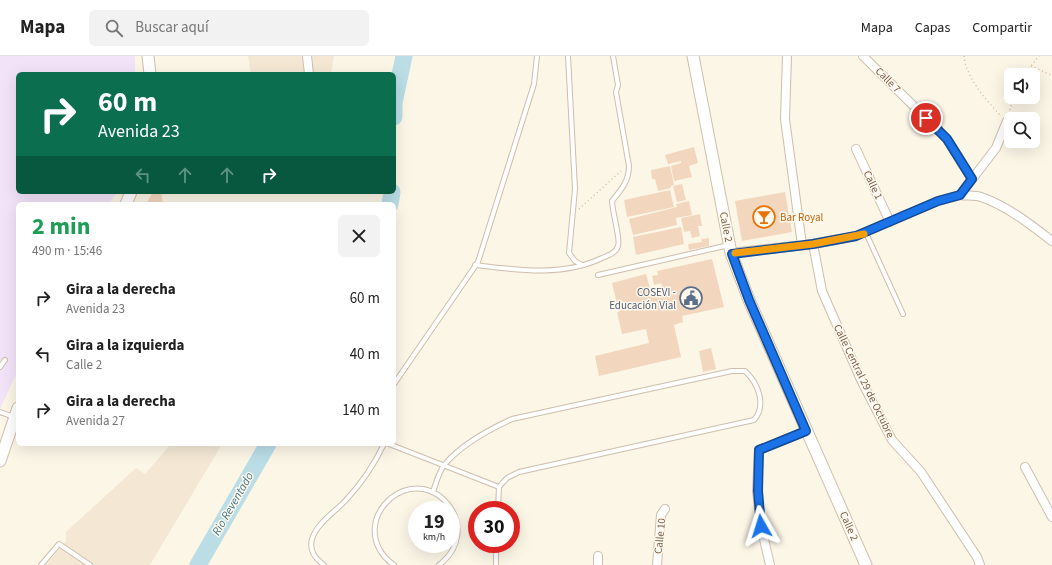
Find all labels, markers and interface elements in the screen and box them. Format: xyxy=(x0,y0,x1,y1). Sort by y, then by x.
search box xyxy=(89,10,369,46)
text: Mapa xyxy=(20,14,65,41)
icon: search xyxy=(103,17,125,39)
text: Buscar aquí xyxy=(135,17,209,38)
text: Mapa xyxy=(861,18,893,38)
text: Capas xyxy=(915,18,950,38)
text: Compartir xyxy=(972,18,1032,38)
street label: Calle 7 xyxy=(872,64,904,96)
map controls xyxy=(1004,68,1040,148)
button: sound xyxy=(1004,68,1040,104)
text: 60 m xyxy=(98,82,157,122)
icon: right xyxy=(32,88,84,140)
pin xyxy=(909,101,943,135)
icon: arrive xyxy=(915,107,937,129)
button: search xyxy=(1004,112,1040,148)
text: Avenida 23 xyxy=(98,119,180,144)
icon: left xyxy=(132,164,154,186)
icon: ahead xyxy=(174,164,196,186)
icon: ahead xyxy=(216,164,238,186)
icon: right xyxy=(258,164,280,186)
street label: Calle 1 xyxy=(860,168,886,202)
bar icon: Bar Royal xyxy=(751,204,777,230)
text: 2 min xyxy=(32,209,90,244)
place label: Bar Royal xyxy=(780,210,824,225)
street label: Calle 2 xyxy=(716,211,736,243)
button: close xyxy=(338,215,380,257)
text: 490 m · 15:46 xyxy=(32,242,102,260)
text: Gira a la derecha xyxy=(66,279,176,300)
place label: COSEVI - Educación Vial xyxy=(609,285,676,313)
public building icon: COSEVI - Educación Vial xyxy=(678,285,704,311)
icon: right xyxy=(32,287,54,309)
text: 60 m xyxy=(350,288,380,309)
text: Avenida 23 xyxy=(66,300,125,318)
street label: Calle Central 29 de Octubre xyxy=(830,322,898,441)
text: Gira a la izquierda xyxy=(66,335,185,356)
icon: left xyxy=(32,343,54,365)
text: 40 m xyxy=(350,344,380,365)
text: Calle 2 xyxy=(66,356,102,374)
text: Gira a la derecha xyxy=(66,391,176,412)
icon: right xyxy=(32,399,54,421)
text: 140 m xyxy=(342,400,380,421)
text: Avenida 27 xyxy=(66,412,125,430)
water label: Rio Reventado xyxy=(208,469,258,539)
speed limit sign: 30 xyxy=(468,501,520,553)
position arrow xyxy=(740,505,782,547)
text: 19 xyxy=(423,508,445,536)
street label: Calle 2 xyxy=(836,509,862,543)
street label: Calle 10 xyxy=(651,517,669,555)
text: km/h xyxy=(423,530,445,544)

